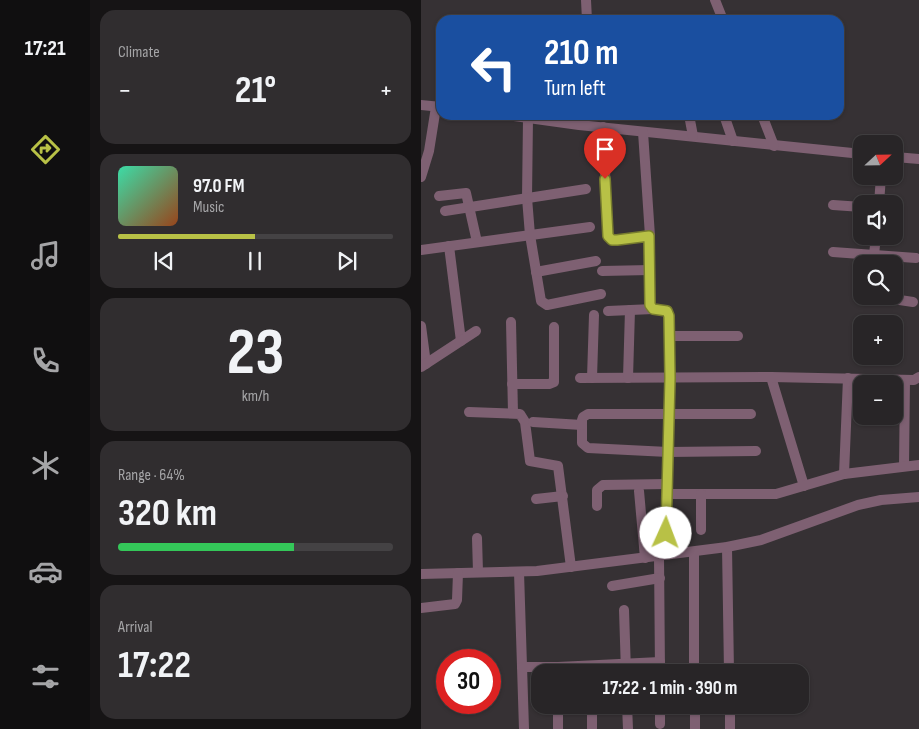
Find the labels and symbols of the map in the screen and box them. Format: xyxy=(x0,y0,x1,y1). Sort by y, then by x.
pin xyxy=(584,128,626,179)
north arrow xyxy=(853,135,903,185)
position arrow xyxy=(639,506,691,558)
speed limit sign: 30 xyxy=(436,649,501,714)

